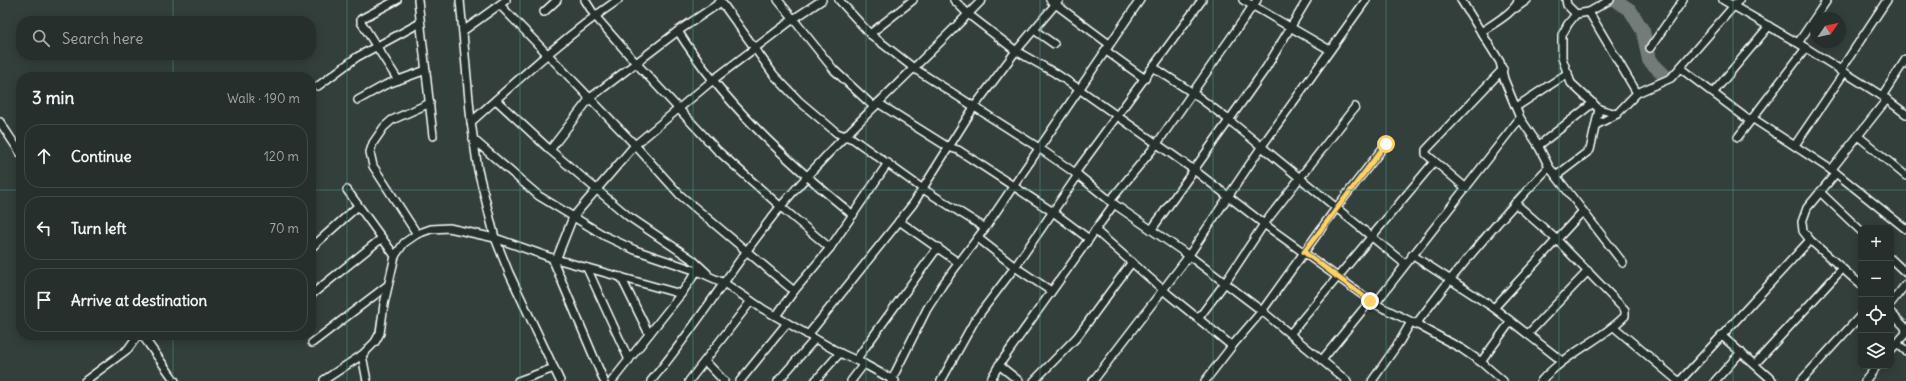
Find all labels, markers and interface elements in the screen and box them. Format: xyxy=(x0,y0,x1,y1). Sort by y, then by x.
north arrow xyxy=(1810,12,1846,48)
search box xyxy=(16,16,316,60)
icon: search xyxy=(30,27,52,49)
text: Search here xyxy=(62,29,143,48)
text: 3 min xyxy=(32,87,74,109)
text: Walk · 190 m xyxy=(227,90,300,107)
route start xyxy=(1377,135,1395,153)
icon: ahead xyxy=(33,145,55,167)
text: Continue xyxy=(71,147,132,166)
text: 120 m xyxy=(264,148,299,165)
icon: left xyxy=(33,217,55,239)
text: Turn left xyxy=(71,219,126,238)
text: 70 m xyxy=(270,220,299,237)
map controls xyxy=(1858,225,1894,369)
button: + xyxy=(1858,225,1894,261)
button: − xyxy=(1858,261,1894,297)
icon: arrive xyxy=(33,289,55,311)
text: Arrive at destination xyxy=(71,291,207,310)
route end xyxy=(1361,292,1379,310)
button: locate xyxy=(1858,297,1894,333)
button: layers xyxy=(1858,333,1894,369)

